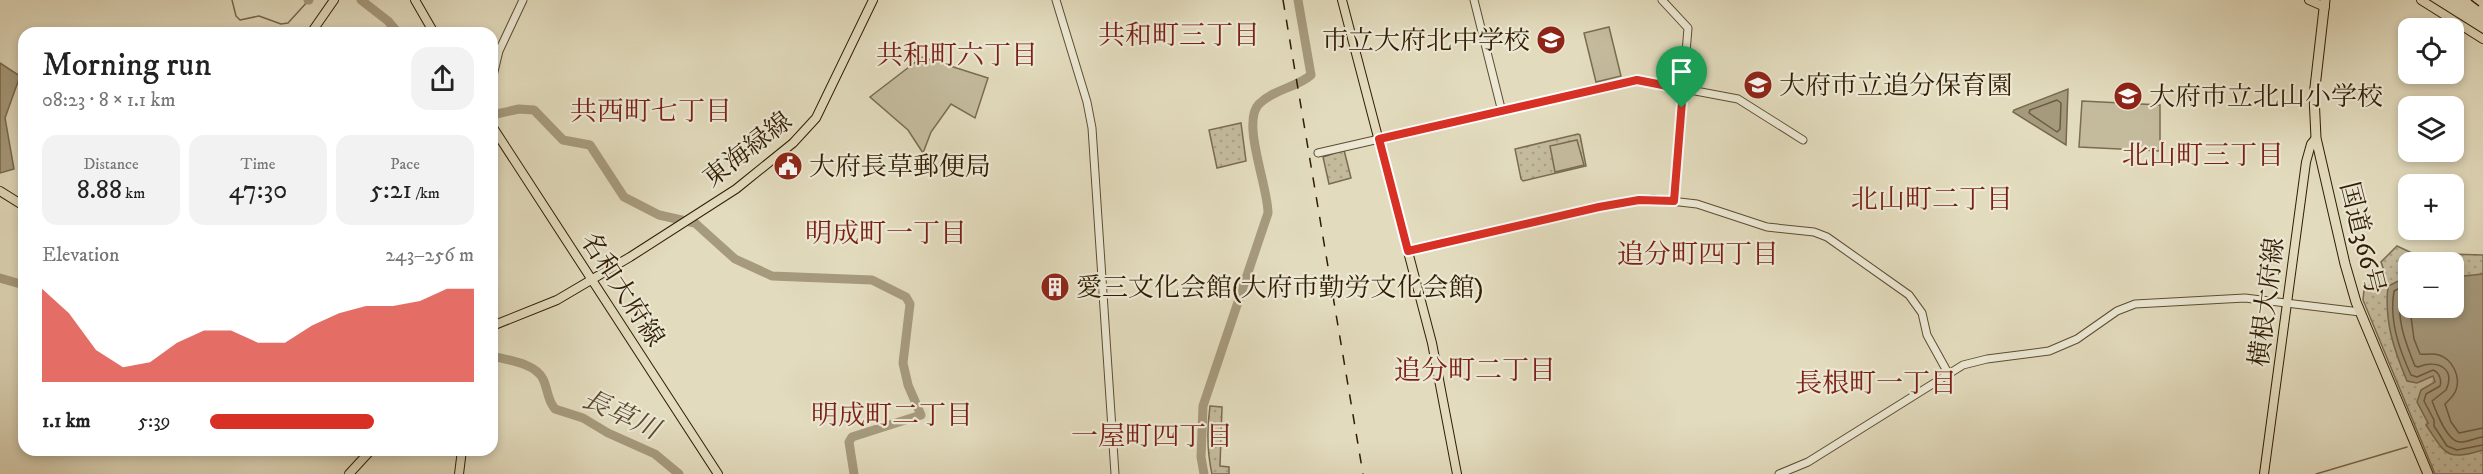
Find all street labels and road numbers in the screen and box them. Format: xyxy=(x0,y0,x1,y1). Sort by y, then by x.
street label: 東海緑線 xyxy=(697,105,799,195)
street label: 国道366号 xyxy=(2332,179,2391,298)
street label: 名和大府線 xyxy=(572,226,671,353)
street label: 横根大府線 xyxy=(2243,236,2292,369)

